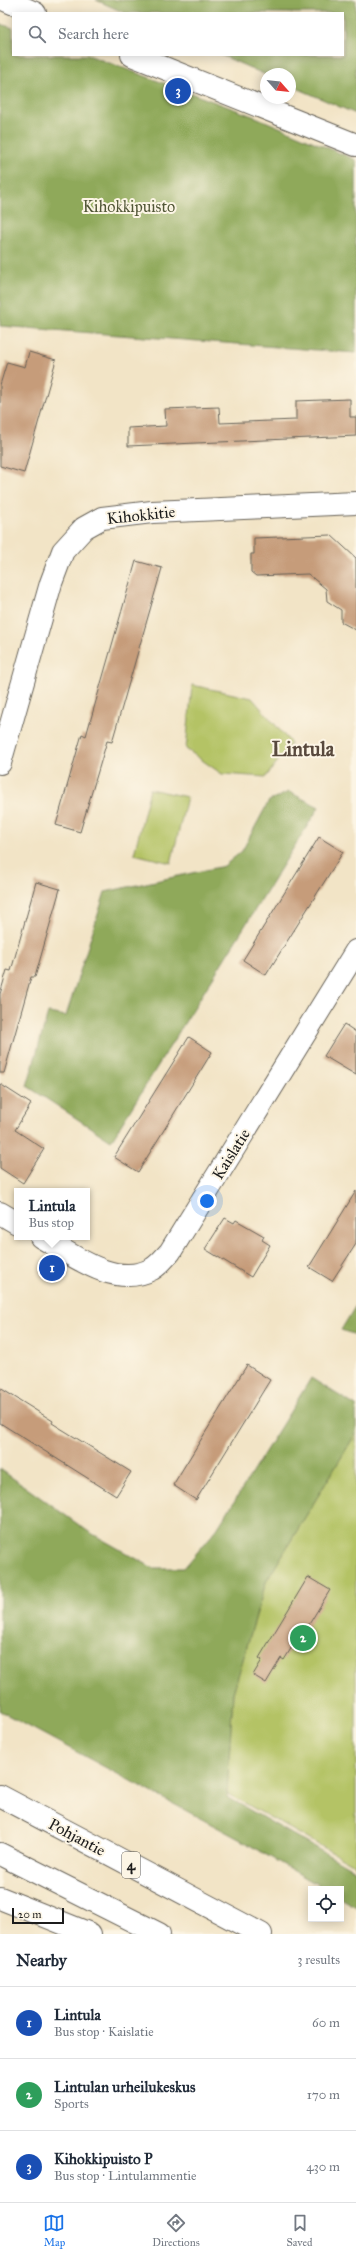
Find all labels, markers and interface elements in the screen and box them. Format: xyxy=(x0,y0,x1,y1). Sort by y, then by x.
search box xyxy=(12,12,344,56)
icon: search xyxy=(26,23,48,45)
text: Search here xyxy=(58,25,129,43)
north arrow xyxy=(260,68,296,104)
pin: 3 xyxy=(165,76,191,106)
park label: Kihokkipuisto xyxy=(83,197,175,216)
street label: Kihokkitie xyxy=(106,502,176,528)
district label: Lintula xyxy=(272,737,335,761)
street label: Kaislatie xyxy=(208,1125,254,1183)
popup xyxy=(14,1188,90,1240)
your location xyxy=(197,1191,217,1211)
text: Lintula xyxy=(29,1197,75,1215)
text: Bus stop xyxy=(29,1215,74,1231)
pin: 1 xyxy=(39,1253,65,1283)
pin: 2 xyxy=(290,1623,316,1653)
street label: Pohjantie xyxy=(45,1814,109,1860)
road number: 4 xyxy=(122,1852,140,1878)
map controls xyxy=(308,1886,344,1922)
button: locate xyxy=(308,1886,344,1922)
scale bar xyxy=(12,1906,64,1925)
text: 20 m xyxy=(18,1908,41,1921)
text: Nearby xyxy=(16,1950,67,1971)
text: 3 results xyxy=(297,1952,340,1968)
text: Lintula xyxy=(54,2006,101,2024)
text: 1 xyxy=(26,2015,32,2031)
text: 60 m xyxy=(312,2015,340,2031)
text: Bus stop · Kaislatie xyxy=(54,2024,154,2040)
text: Lintulan urheilukeskus xyxy=(54,2078,195,2096)
text: 2 xyxy=(26,2087,32,2103)
text: 170 m xyxy=(307,2087,340,2103)
text: Sports xyxy=(54,2096,89,2112)
text: Kihokkipuisto P xyxy=(54,2150,153,2168)
text: 3 xyxy=(26,2159,32,2175)
text: 430 m xyxy=(306,2159,340,2175)
text: Bus stop · Lintulammentie xyxy=(54,2168,196,2184)
tab: Map xyxy=(43,2212,65,2249)
tab: Directions xyxy=(152,2212,200,2249)
tab: Saved xyxy=(286,2212,313,2249)

